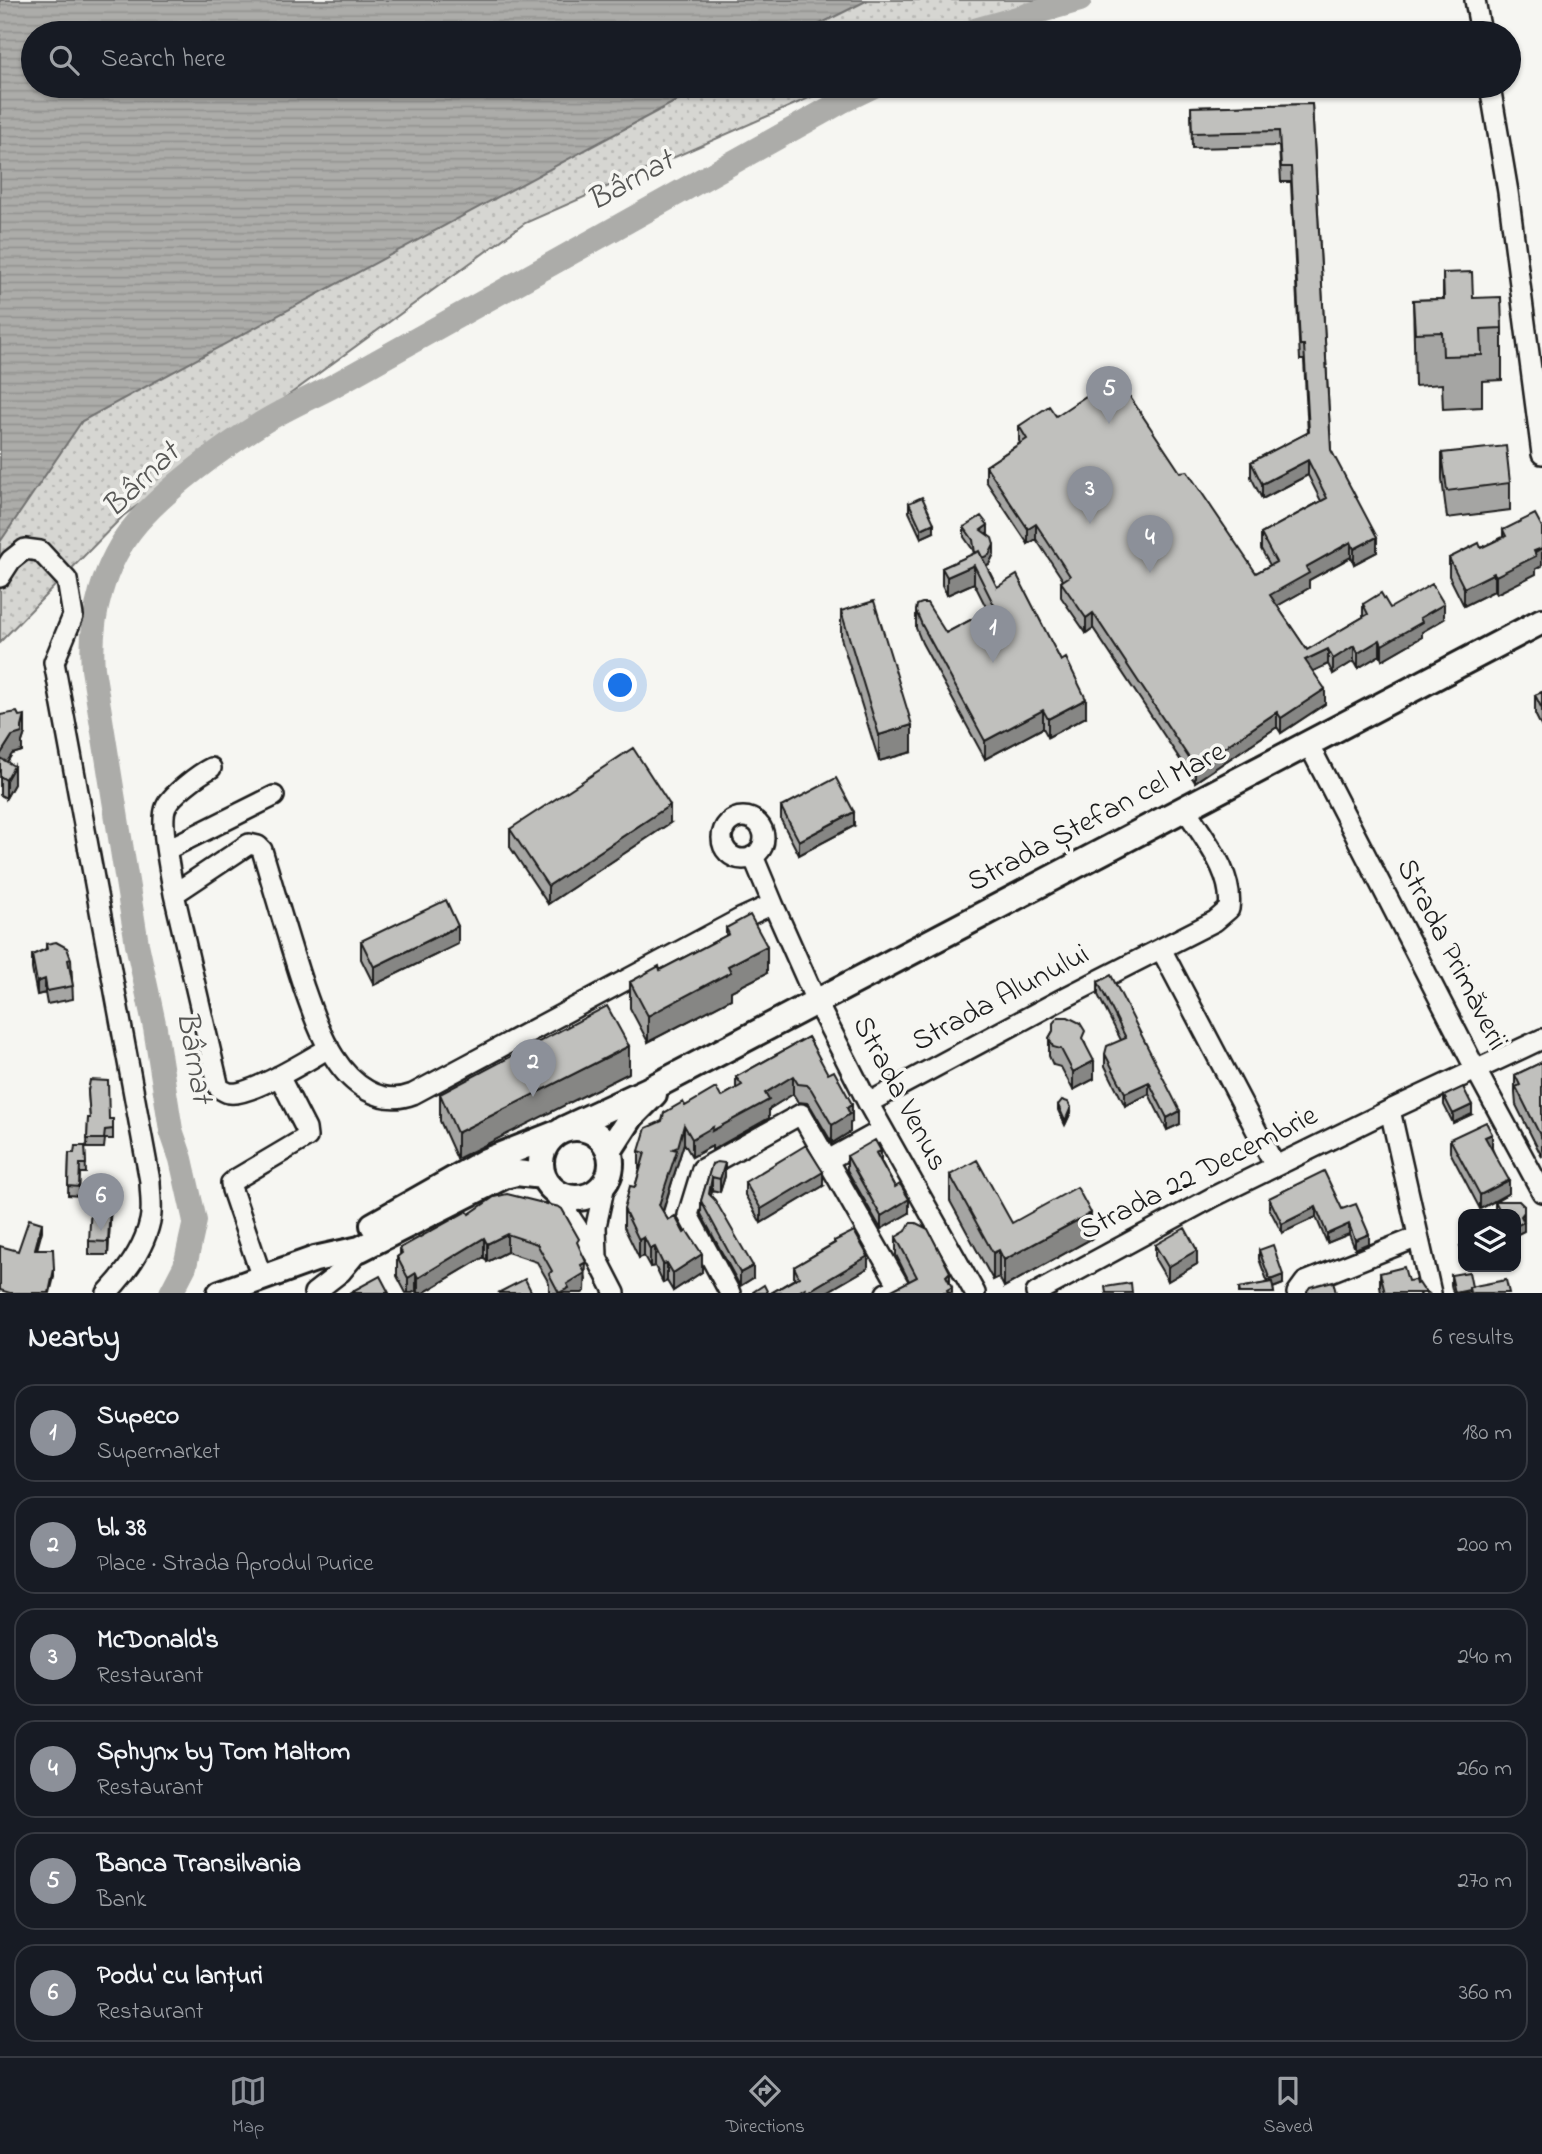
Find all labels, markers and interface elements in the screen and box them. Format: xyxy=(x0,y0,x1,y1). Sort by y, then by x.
search box xyxy=(21,21,1521,98)
icon: search xyxy=(45,41,83,79)
text: Search here xyxy=(101,41,226,79)
water label: Bârnat xyxy=(579,137,686,225)
pin: 5 xyxy=(1086,366,1132,424)
water label: Bârnat xyxy=(92,430,194,530)
pin: 3 xyxy=(1067,466,1113,524)
pin: 4 xyxy=(1127,515,1173,573)
pin: 1 xyxy=(970,605,1016,663)
your location xyxy=(603,668,637,702)
street label: Strada Ștefan cel Mare xyxy=(960,731,1235,905)
street label: Strada Primăverii xyxy=(1384,851,1518,1059)
street label: Strada Alunului xyxy=(904,934,1098,1064)
water label: Bârnat xyxy=(162,1007,225,1110)
street label: Strada Venus xyxy=(840,1009,958,1179)
pin: 2 xyxy=(510,1039,556,1097)
street label: Strada 22 Decembrie xyxy=(1072,1095,1326,1253)
pin: 6 xyxy=(78,1173,124,1231)
map controls xyxy=(1458,1209,1521,1272)
button: layers xyxy=(1458,1209,1521,1272)
text: Nearby xyxy=(28,1317,120,1361)
text: 6 results xyxy=(1433,1322,1514,1355)
text: Supeco xyxy=(97,1398,179,1436)
text: 1 xyxy=(49,1417,57,1450)
text: 180 m xyxy=(1463,1417,1512,1450)
text: Supermarket xyxy=(97,1436,220,1469)
text: bl. 38 xyxy=(97,1510,147,1548)
text: 2 xyxy=(47,1529,59,1562)
text: 200 m xyxy=(1457,1529,1512,1562)
text: Place · Strada Aprodul Purice xyxy=(97,1548,373,1581)
text: McDonald's xyxy=(97,1622,219,1660)
text: 3 xyxy=(48,1641,58,1674)
text: 240 m xyxy=(1458,1641,1512,1674)
text: Restaurant xyxy=(97,1660,204,1693)
text: Sphynx by Tom Maltom xyxy=(97,1734,350,1772)
text: 4 xyxy=(48,1753,58,1786)
text: 260 m xyxy=(1457,1753,1512,1786)
text: Restaurant xyxy=(97,1772,204,1805)
text: Banca Transilvania xyxy=(97,1846,301,1884)
text: 5 xyxy=(46,1865,60,1898)
text: 270 m xyxy=(1458,1865,1512,1898)
text: Bank xyxy=(97,1884,146,1917)
text: Podu' cu lanțuri xyxy=(97,1958,263,1996)
text: 6 xyxy=(48,1977,58,2010)
text: 360 m xyxy=(1459,1977,1512,2010)
text: Restaurant xyxy=(97,1996,204,2029)
tab: Map xyxy=(229,2072,267,2141)
tab: Directions xyxy=(726,2072,805,2141)
tab: Saved xyxy=(1263,2072,1313,2141)

